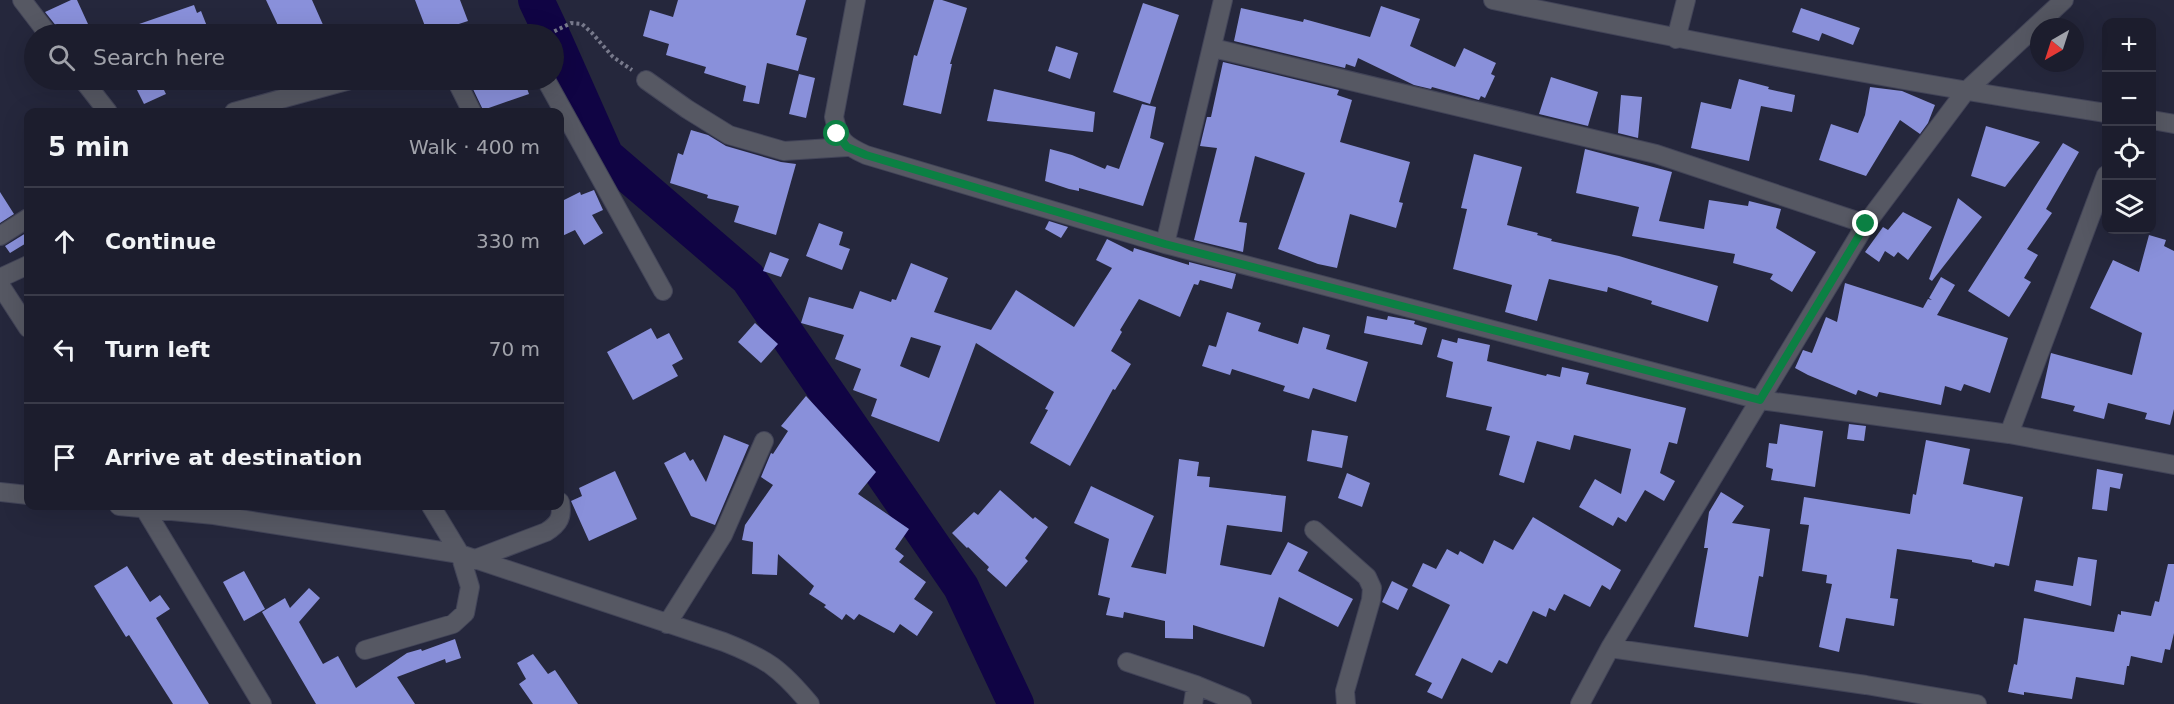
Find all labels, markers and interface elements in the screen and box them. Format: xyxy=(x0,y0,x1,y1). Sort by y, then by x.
north arrow xyxy=(2030,18,2084,72)
map controls xyxy=(2102,18,2156,234)
button: + xyxy=(2102,18,2156,72)
search box xyxy=(24,24,564,90)
icon: search xyxy=(45,41,78,74)
text: Search here xyxy=(93,45,225,70)
button: − xyxy=(2102,72,2156,126)
route start xyxy=(823,120,849,146)
button: locate xyxy=(2102,126,2156,180)
text: 5 min xyxy=(48,132,130,162)
text: Walk · 400 m xyxy=(409,135,540,159)
button: layers xyxy=(2102,180,2156,234)
route end xyxy=(1852,210,1878,236)
icon: ahead xyxy=(48,225,81,258)
text: Continue xyxy=(105,229,216,254)
text: 330 m xyxy=(476,229,540,253)
icon: left xyxy=(48,333,81,366)
text: Turn left xyxy=(105,337,210,362)
text: 70 m xyxy=(489,337,540,361)
icon: arrive xyxy=(48,441,81,474)
text: Arrive at destination xyxy=(105,445,362,470)

